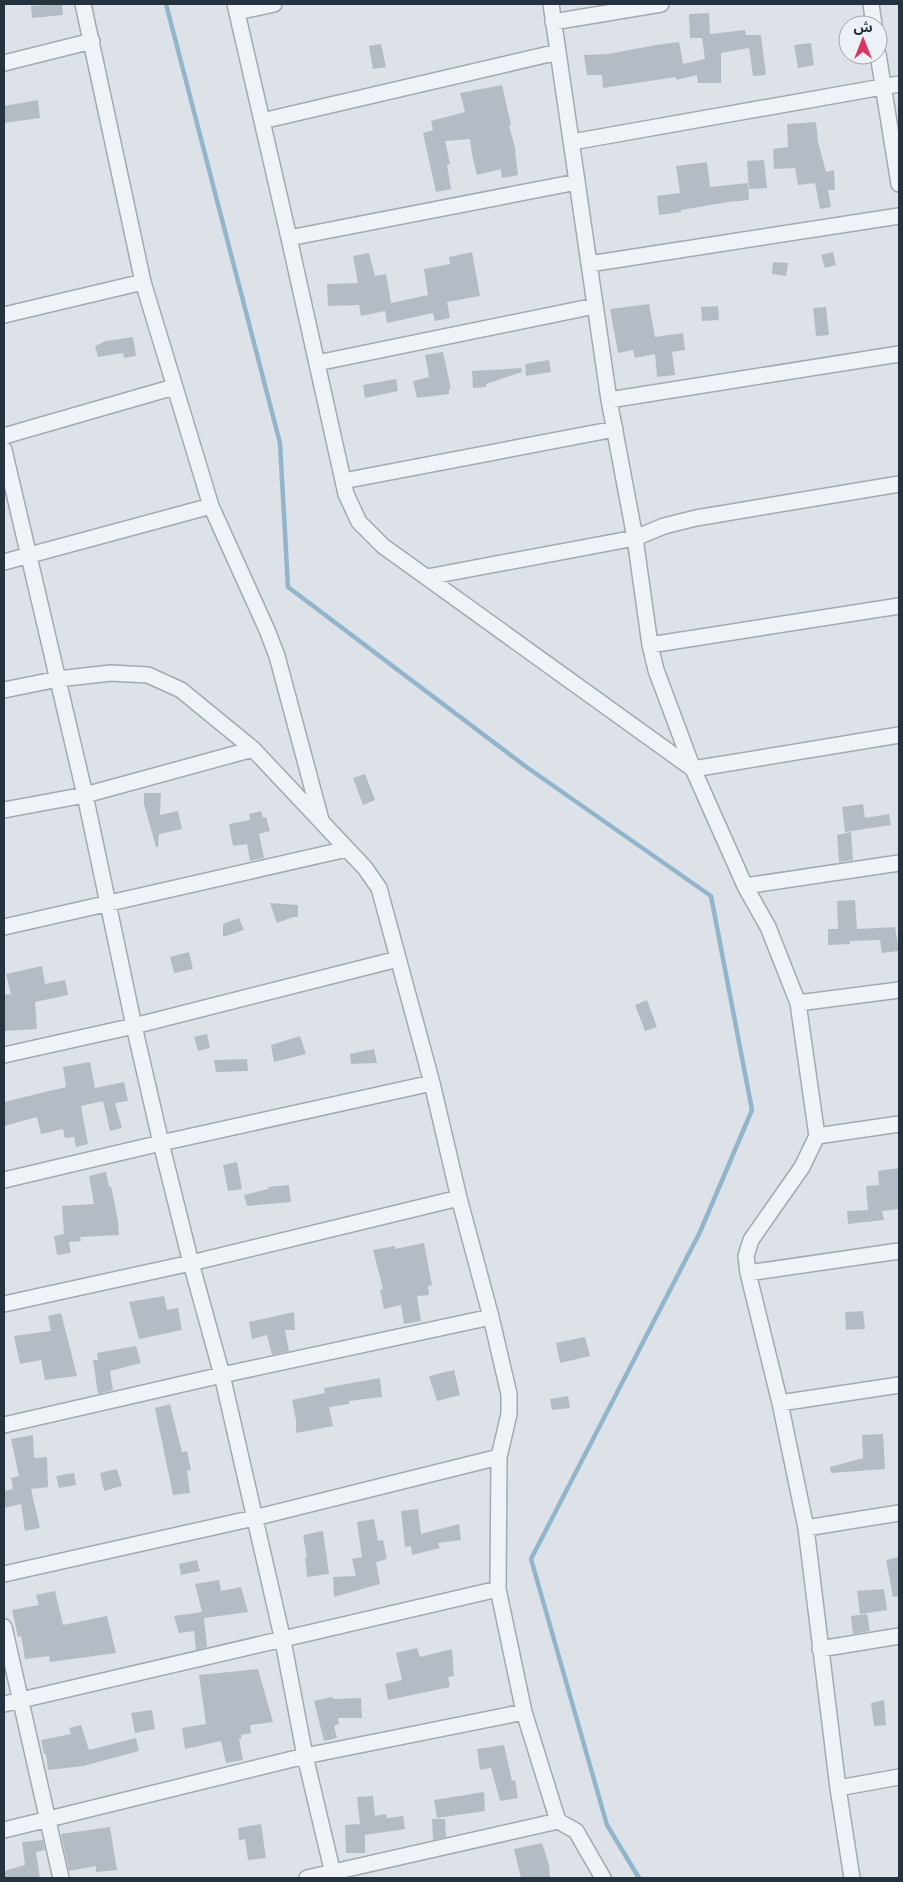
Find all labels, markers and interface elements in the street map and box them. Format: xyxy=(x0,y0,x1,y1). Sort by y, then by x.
north arrow xyxy=(838,15,888,65)
text: ش xyxy=(853,19,873,36)

